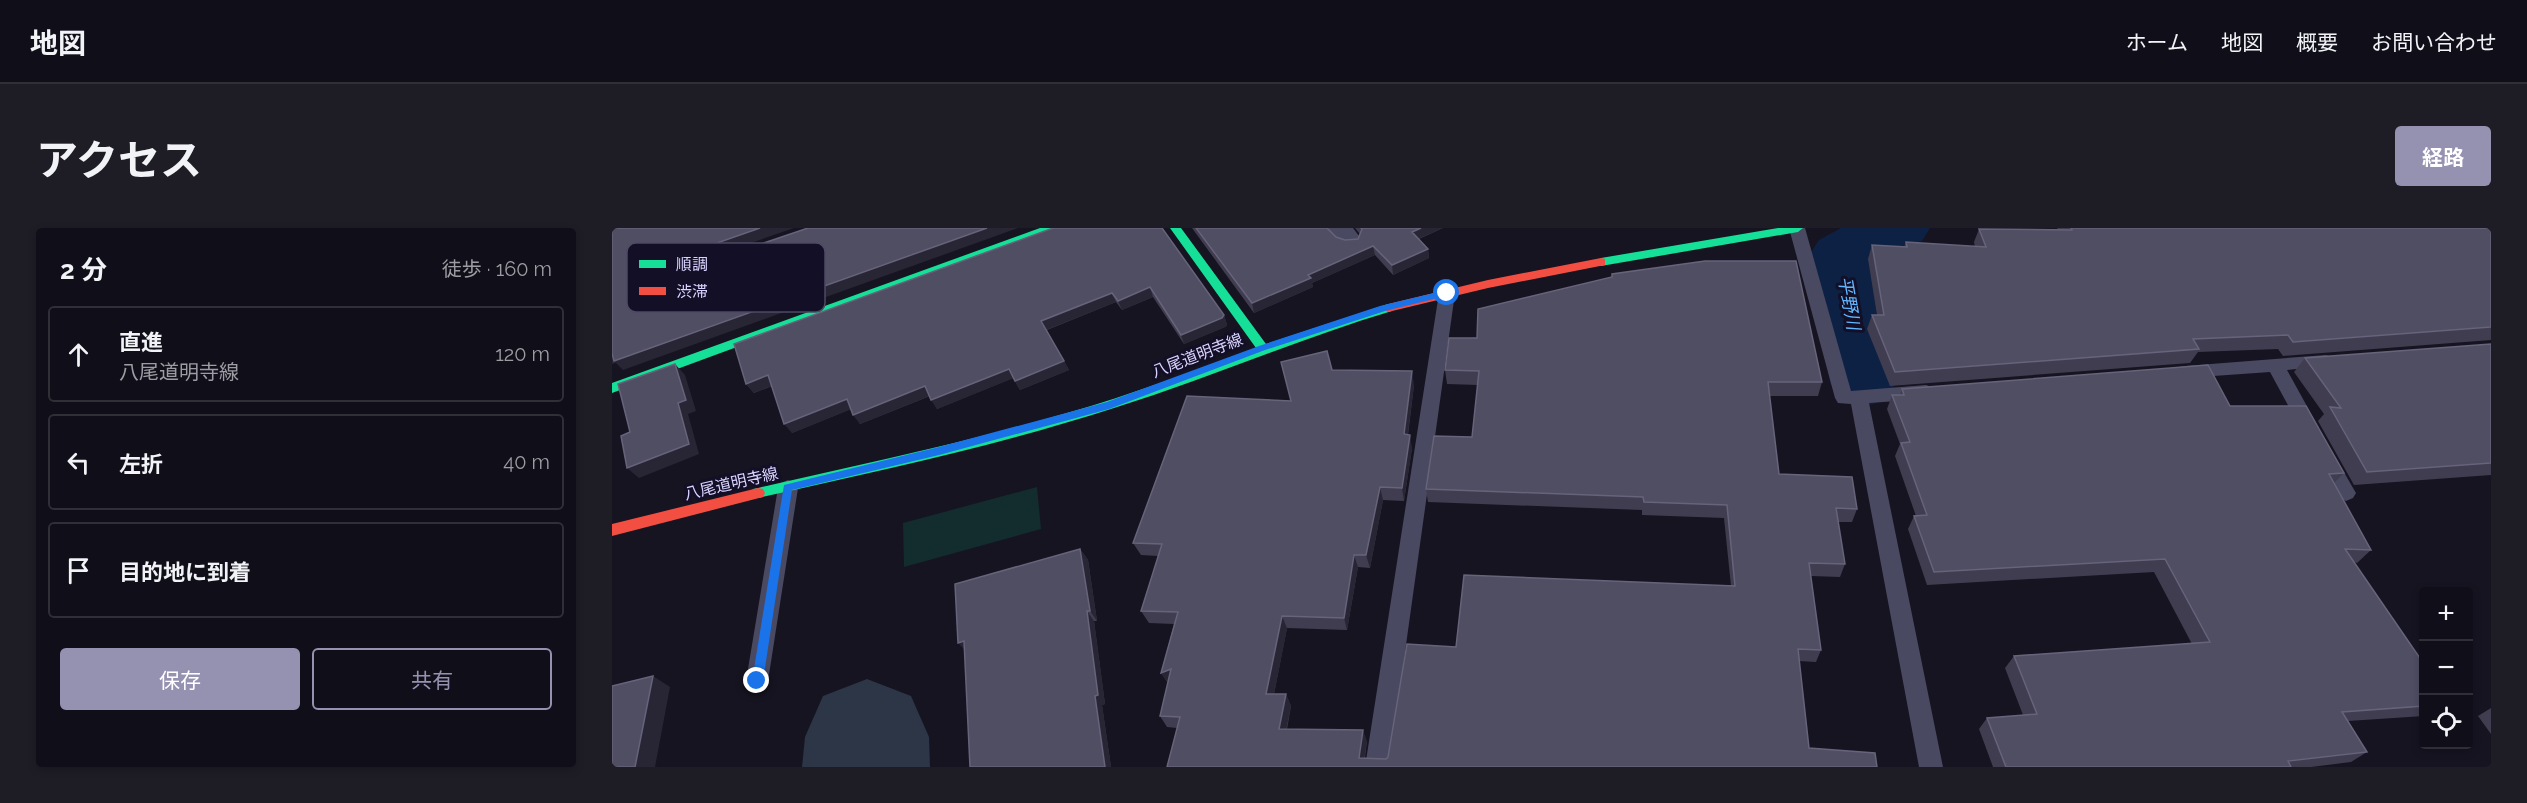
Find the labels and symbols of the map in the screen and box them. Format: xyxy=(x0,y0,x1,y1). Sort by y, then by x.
legend xyxy=(627,243,825,312)
text: 順調 xyxy=(676,255,708,274)
water label: 平野川 xyxy=(1834,275,1865,333)
route start xyxy=(1433,279,1459,305)
text: 渋滞 xyxy=(676,282,708,301)
street label: 八尾道明寺線 xyxy=(1149,329,1245,382)
street label: 八尾道明寺線 xyxy=(682,463,780,504)
route end xyxy=(743,667,769,693)

